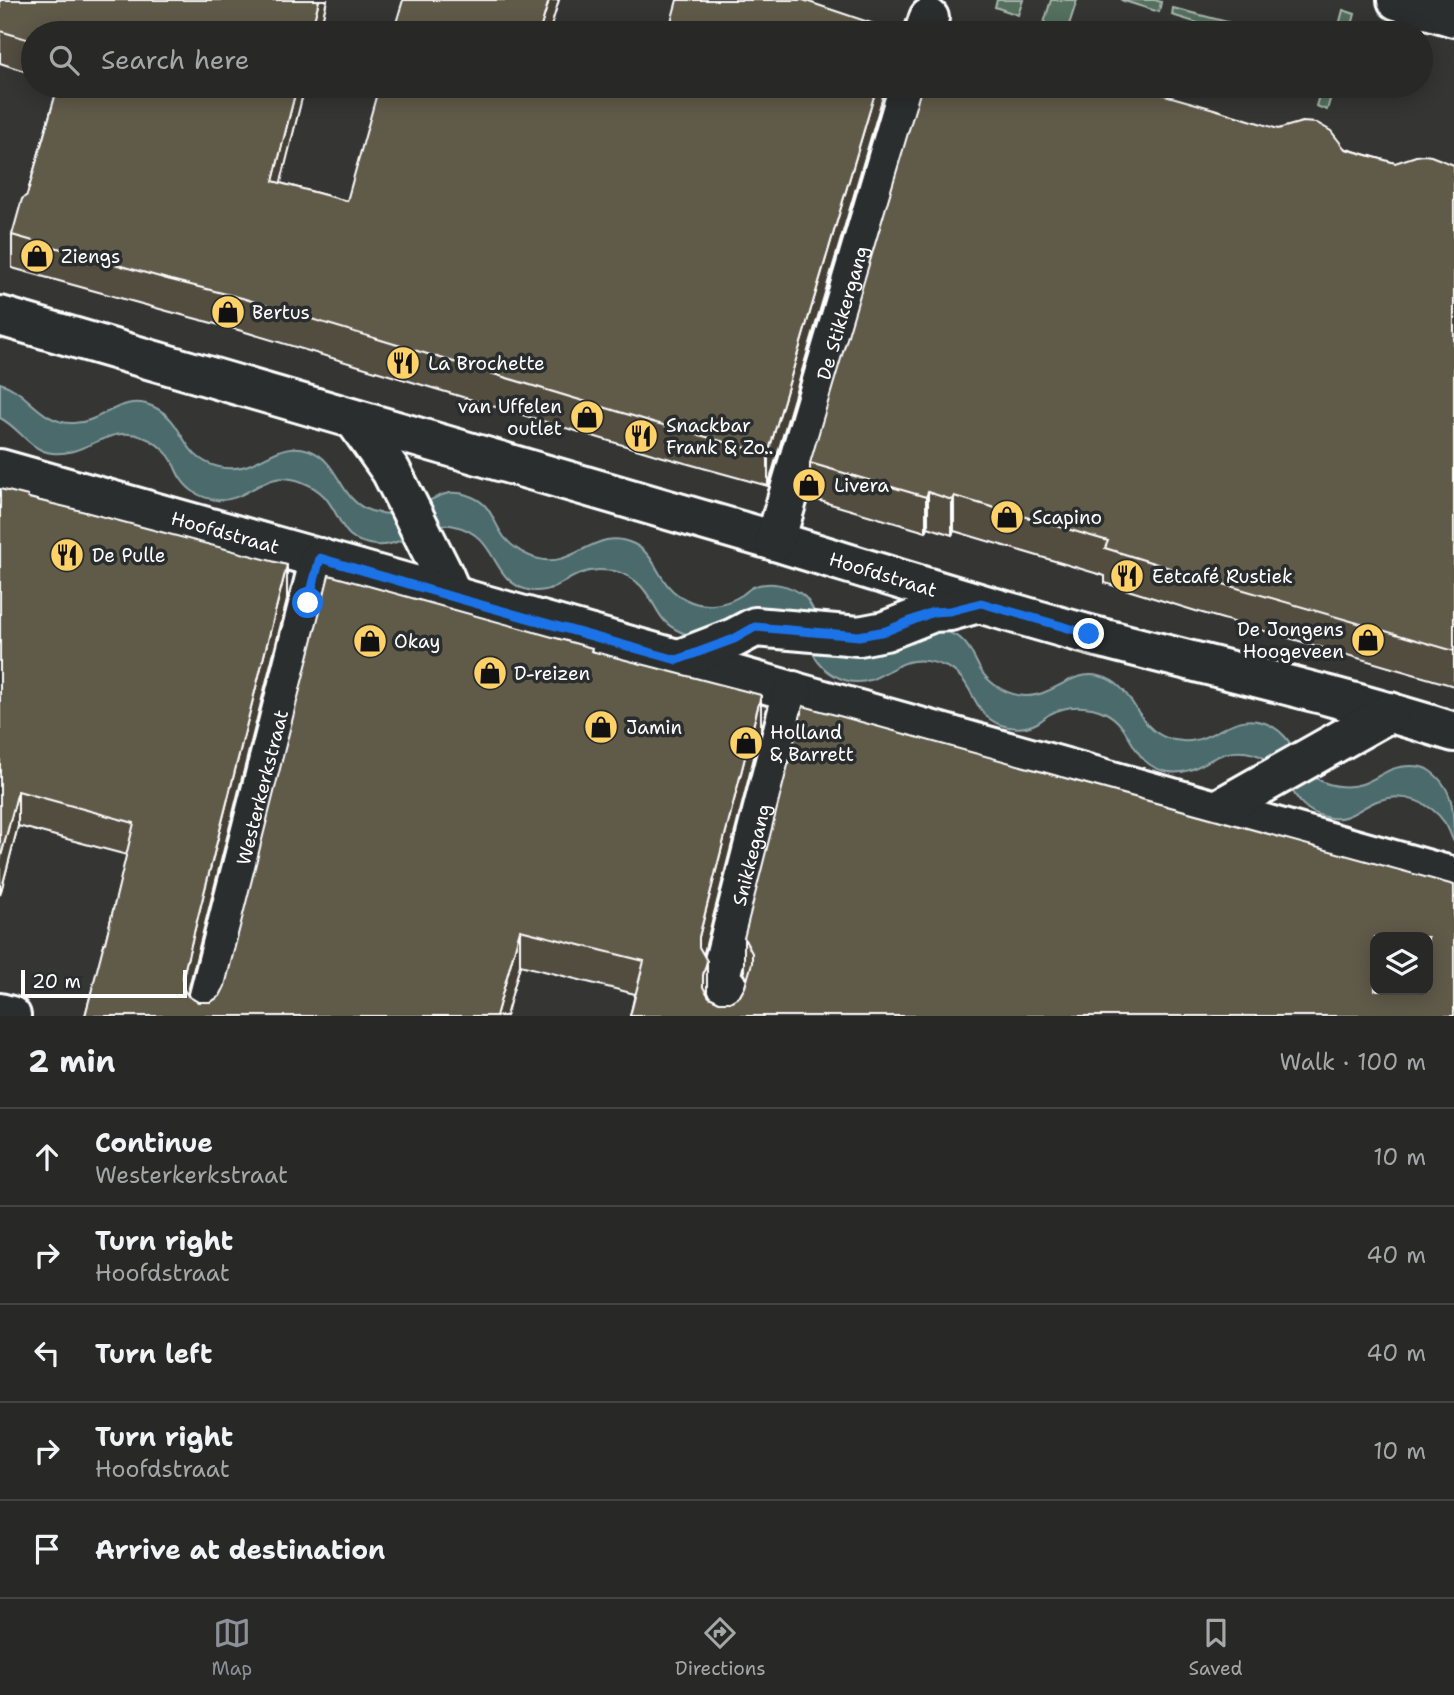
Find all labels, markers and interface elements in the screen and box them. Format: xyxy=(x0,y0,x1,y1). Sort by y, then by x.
search box xyxy=(21,21,1433,98)
icon: search xyxy=(45,41,83,79)
text: Search here xyxy=(101,42,250,77)
shop icon: Ziengs xyxy=(18,237,56,275)
street label: De Stikkergang xyxy=(811,243,874,383)
place label: Ziengs xyxy=(61,244,121,269)
shop icon: Bertus xyxy=(209,293,247,331)
place label: Bertus xyxy=(252,300,310,325)
restaurant icon: La Brochette xyxy=(384,344,422,382)
place label: La Brochette xyxy=(428,351,545,376)
place label: van Uffelen outlet xyxy=(458,394,562,441)
shop icon: van Uffelen outlet xyxy=(568,398,606,436)
place label: Snackbar Frank & Zo.. xyxy=(666,413,773,460)
restaurant icon: Snackbar Frank & Zo.. xyxy=(622,417,660,455)
shop icon: Livera xyxy=(790,466,828,504)
place label: Livera xyxy=(834,473,889,498)
shop icon: Scapino xyxy=(988,498,1026,536)
street label: Hoofdstraat xyxy=(168,505,282,559)
place label: Scapino xyxy=(1032,505,1102,530)
restaurant icon: De Pulle xyxy=(48,536,86,574)
place label: De Pulle xyxy=(92,543,165,568)
street label: Hoofdstraat xyxy=(826,546,940,602)
restaurant icon: Eetcafé Rustiek xyxy=(1108,557,1146,595)
place label: Eetcafé Rustiek xyxy=(1152,564,1293,589)
route start xyxy=(292,587,323,618)
place label: De Jongens Hoogeveen xyxy=(1237,617,1344,664)
route end xyxy=(1073,618,1104,649)
shop icon: De Jongens Hoogeveen xyxy=(1349,621,1387,659)
shop icon: Okay xyxy=(351,622,389,660)
place label: Okay xyxy=(394,629,440,654)
shop icon: D-reizen xyxy=(471,654,509,692)
place label: D-reizen xyxy=(514,661,590,686)
street label: Westerkerkstraat xyxy=(230,707,294,868)
shop icon: Jamin xyxy=(582,708,620,746)
place label: Jamin xyxy=(626,715,682,740)
place label: Holland & Barrett xyxy=(770,720,854,767)
shop icon: Holland & Barrett xyxy=(727,724,765,762)
street label: Snikkegang xyxy=(726,801,776,908)
map controls xyxy=(1370,932,1433,995)
button: layers xyxy=(1370,932,1433,995)
scale bar xyxy=(21,967,187,999)
text: 20 m xyxy=(32,969,81,994)
text: 2 min xyxy=(28,1041,115,1082)
text: Walk · 100 m xyxy=(1280,1047,1426,1077)
text: Continue xyxy=(95,1125,213,1160)
icon: ahead xyxy=(28,1138,66,1176)
text: 10 m xyxy=(1373,1142,1426,1172)
text: Westerkerkstraat xyxy=(95,1160,288,1190)
text: Turn right xyxy=(95,1223,233,1258)
icon: right xyxy=(28,1236,66,1274)
text: 40 m xyxy=(1366,1240,1426,1270)
text: Hoofdstraat xyxy=(95,1258,230,1288)
icon: left xyxy=(28,1334,66,1372)
text: Turn left xyxy=(95,1336,212,1371)
text: 40 m xyxy=(1366,1338,1426,1368)
text: Turn right xyxy=(95,1419,233,1454)
icon: right xyxy=(28,1432,66,1470)
text: 10 m xyxy=(1373,1436,1426,1466)
text: Hoofdstraat xyxy=(95,1454,230,1484)
icon: arrive xyxy=(28,1530,66,1568)
text: Arrive at destination xyxy=(95,1532,385,1567)
tab: Map xyxy=(211,1614,252,1681)
tab: Directions xyxy=(675,1614,766,1681)
tab: Saved xyxy=(1189,1614,1243,1681)

